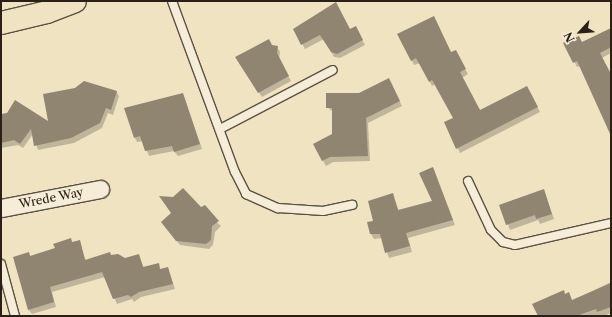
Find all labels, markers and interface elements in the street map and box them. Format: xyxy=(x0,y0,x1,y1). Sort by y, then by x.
north arrow xyxy=(560,12,600,52)
text: N xyxy=(561,30,578,45)
street label: Wrede Way xyxy=(17,185,85,211)

